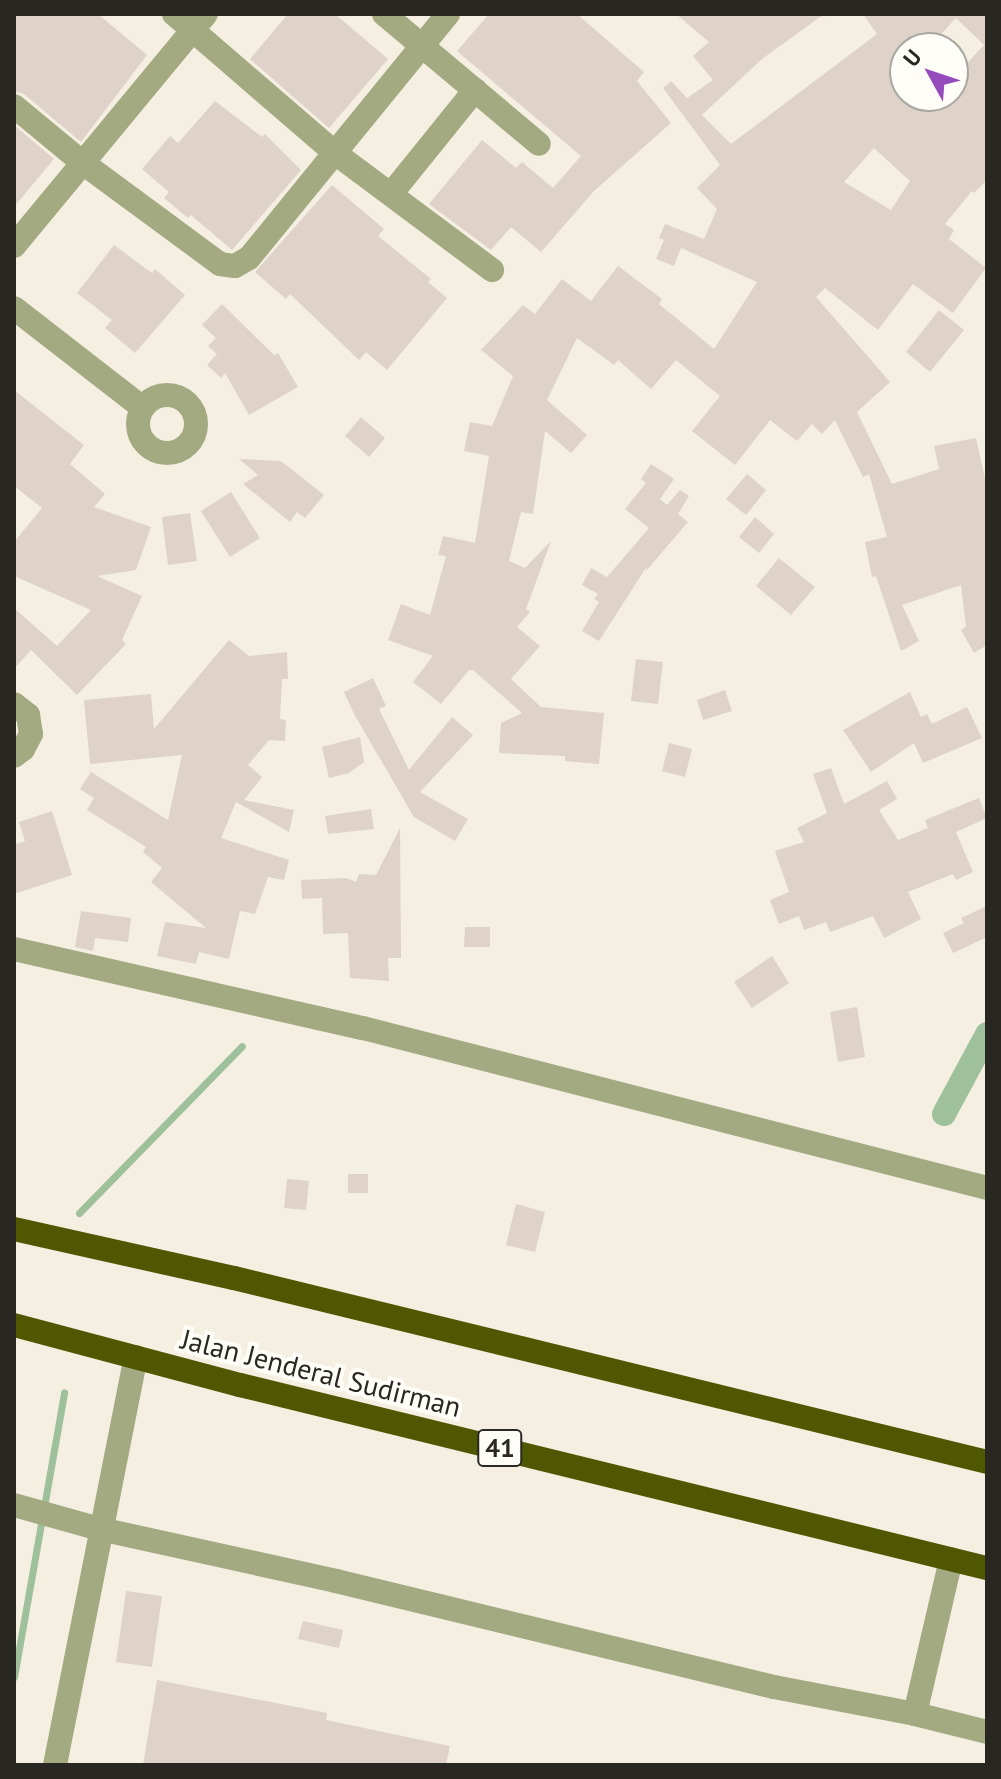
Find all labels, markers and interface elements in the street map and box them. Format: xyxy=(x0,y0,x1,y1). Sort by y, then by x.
north arrow xyxy=(889,32,969,112)
text: U xyxy=(897,44,927,72)
street label: Jalan Jenderal Sudirman xyxy=(178,1322,464,1424)
road number: 41 xyxy=(476,1426,524,1470)

